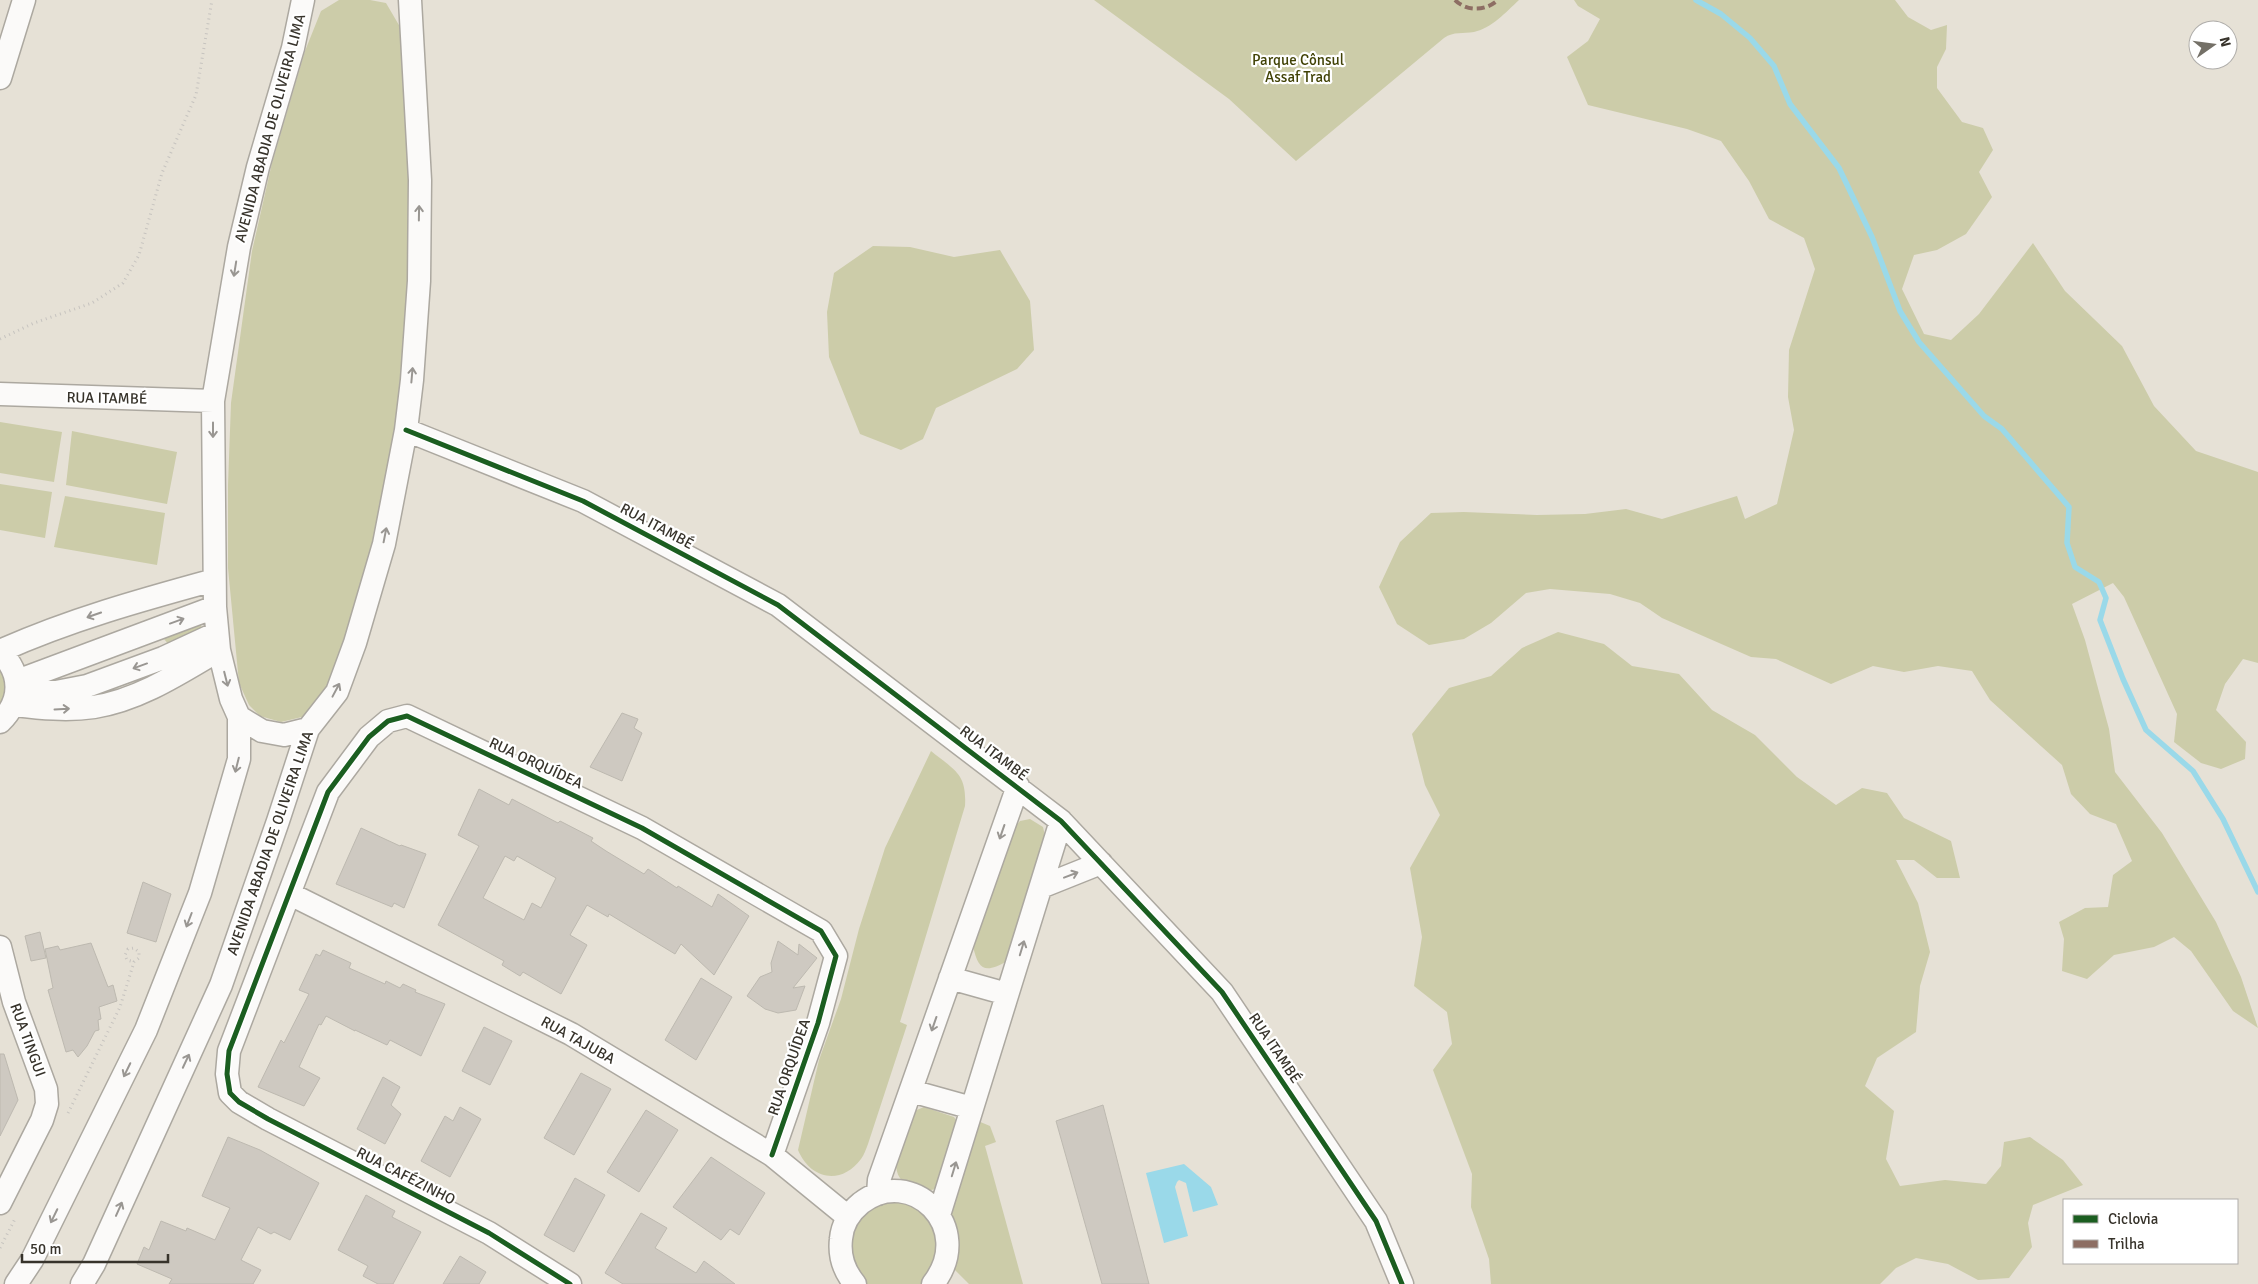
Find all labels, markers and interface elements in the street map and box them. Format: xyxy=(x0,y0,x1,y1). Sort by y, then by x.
street label: AVENIDA ABADIA DE OLIVEIRA LIMA xyxy=(231,12,309,244)
north arrow xyxy=(2188,20,2238,70)
text: N xyxy=(2216,35,2235,49)
park label: Parque Cônsul Assaf Trad xyxy=(1252,51,1344,86)
one-way arrow xyxy=(415,205,424,221)
one-way arrow xyxy=(230,261,240,277)
one-way arrow xyxy=(408,367,417,383)
street label: RUA ITAMBÉ xyxy=(66,387,148,408)
one-way arrow xyxy=(208,422,218,438)
street label: RUA ITAMBÉ xyxy=(617,498,697,553)
one-way arrow xyxy=(381,527,391,543)
one-way arrow xyxy=(86,610,102,620)
one-way arrow xyxy=(169,616,184,625)
one-way arrow xyxy=(133,662,148,671)
one-way arrow xyxy=(222,670,231,686)
one-way arrow xyxy=(331,682,341,697)
one-way arrow xyxy=(54,704,70,713)
street label: RUA ITAMBÉ xyxy=(956,721,1032,784)
street label: AVENIDA ABADIA DE OLIVEIRA LIMA xyxy=(223,729,317,957)
street label: RUA ORQUÍDEA xyxy=(486,733,586,793)
one-way arrow xyxy=(232,757,241,773)
one-way arrow xyxy=(997,824,1006,840)
one-way arrow xyxy=(1063,870,1078,879)
one-way arrow xyxy=(184,913,193,928)
one-way arrow xyxy=(1018,940,1028,956)
street label: RUA TINGUI xyxy=(6,1001,50,1079)
street label: RUA ITAMBÉ xyxy=(1245,1009,1306,1086)
street label: RUA TAJUBA xyxy=(538,1012,618,1068)
street label: RUA ORQUÍDEA xyxy=(763,1016,814,1118)
one-way arrow xyxy=(929,1016,938,1031)
one-way arrow xyxy=(182,1054,192,1069)
one-way arrow xyxy=(122,1062,131,1077)
street label: RUA CAFÉZINHO xyxy=(354,1142,459,1209)
one-way arrow xyxy=(949,1161,959,1177)
legend xyxy=(2063,1199,2238,1264)
one-way arrow xyxy=(114,1202,124,1217)
one-way arrow xyxy=(49,1208,59,1223)
text: Ciclovia xyxy=(2108,1210,2158,1228)
scale bar xyxy=(22,1232,169,1264)
text: Trilha xyxy=(2108,1235,2145,1253)
text: 50 m xyxy=(30,1240,61,1258)

